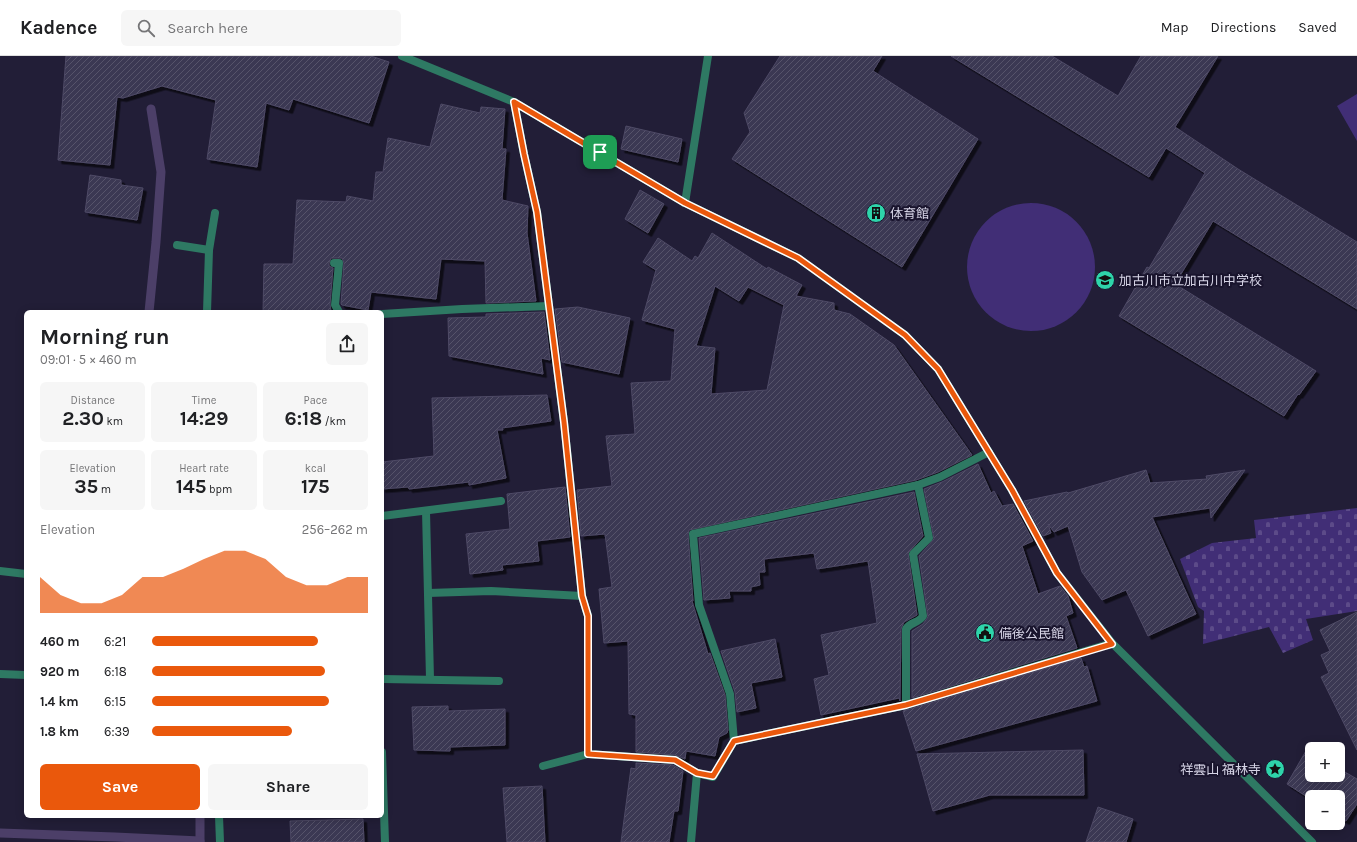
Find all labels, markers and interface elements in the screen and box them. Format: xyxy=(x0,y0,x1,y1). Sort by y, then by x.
search box xyxy=(121,10,401,46)
text: Kadence xyxy=(20,17,97,39)
icon: search xyxy=(135,17,157,39)
text: Search here xyxy=(167,19,248,37)
text: Map xyxy=(1161,19,1189,36)
text: Directions xyxy=(1211,19,1276,36)
text: Saved xyxy=(1298,19,1337,36)
pin xyxy=(583,135,617,169)
icon: arrive xyxy=(589,141,611,163)
building icon: 体育館 xyxy=(865,202,887,224)
place label: 体育館 xyxy=(890,206,929,221)
school or university icon: 加古川市立加古川中学校 xyxy=(1094,269,1116,291)
place label: 加古川市立加古川中学校 xyxy=(1119,273,1262,288)
button: share xyxy=(326,323,368,365)
text: Morning run xyxy=(40,324,169,350)
text: 09:01 · 5 × 460 m xyxy=(40,352,137,367)
text: Distance xyxy=(70,394,115,407)
text: Time xyxy=(192,394,216,407)
text: Pace xyxy=(304,394,327,407)
text: 2.30 xyxy=(62,407,104,430)
text: 14:29 xyxy=(180,407,228,430)
text: 6:18 xyxy=(285,407,322,430)
text: km xyxy=(104,415,123,428)
text: /km xyxy=(322,415,346,428)
text: Elevation xyxy=(69,462,116,475)
text: Heart rate xyxy=(179,462,229,475)
text: kcal xyxy=(305,462,326,475)
text: 35 xyxy=(74,475,98,498)
text: 145 xyxy=(176,475,206,498)
text: 175 xyxy=(301,475,330,498)
text: m xyxy=(98,483,111,496)
text: bpm xyxy=(206,483,232,496)
text: Elevation xyxy=(40,522,95,537)
text: 256–262 m xyxy=(302,522,368,537)
public building icon: 備後公民館 xyxy=(974,622,996,644)
place label: 備後公民館 xyxy=(999,626,1064,641)
text: 460 m xyxy=(40,634,79,649)
text: 6:21 xyxy=(104,634,126,649)
text: 920 m xyxy=(40,664,80,679)
text: 6:18 xyxy=(104,664,127,679)
text: 1.4 km xyxy=(40,694,78,709)
text: 6:15 xyxy=(104,694,126,709)
text: 1.8 km xyxy=(40,724,79,739)
text: 6:39 xyxy=(104,724,130,739)
map controls xyxy=(1305,742,1345,830)
button: + xyxy=(1305,742,1345,782)
place icon: 祥雲山 福林寺 xyxy=(1264,758,1286,780)
place label: 祥雲山 福林寺 xyxy=(1180,762,1261,777)
button: Save xyxy=(40,764,200,810)
button: Share xyxy=(208,764,368,810)
button: − xyxy=(1305,790,1345,830)

